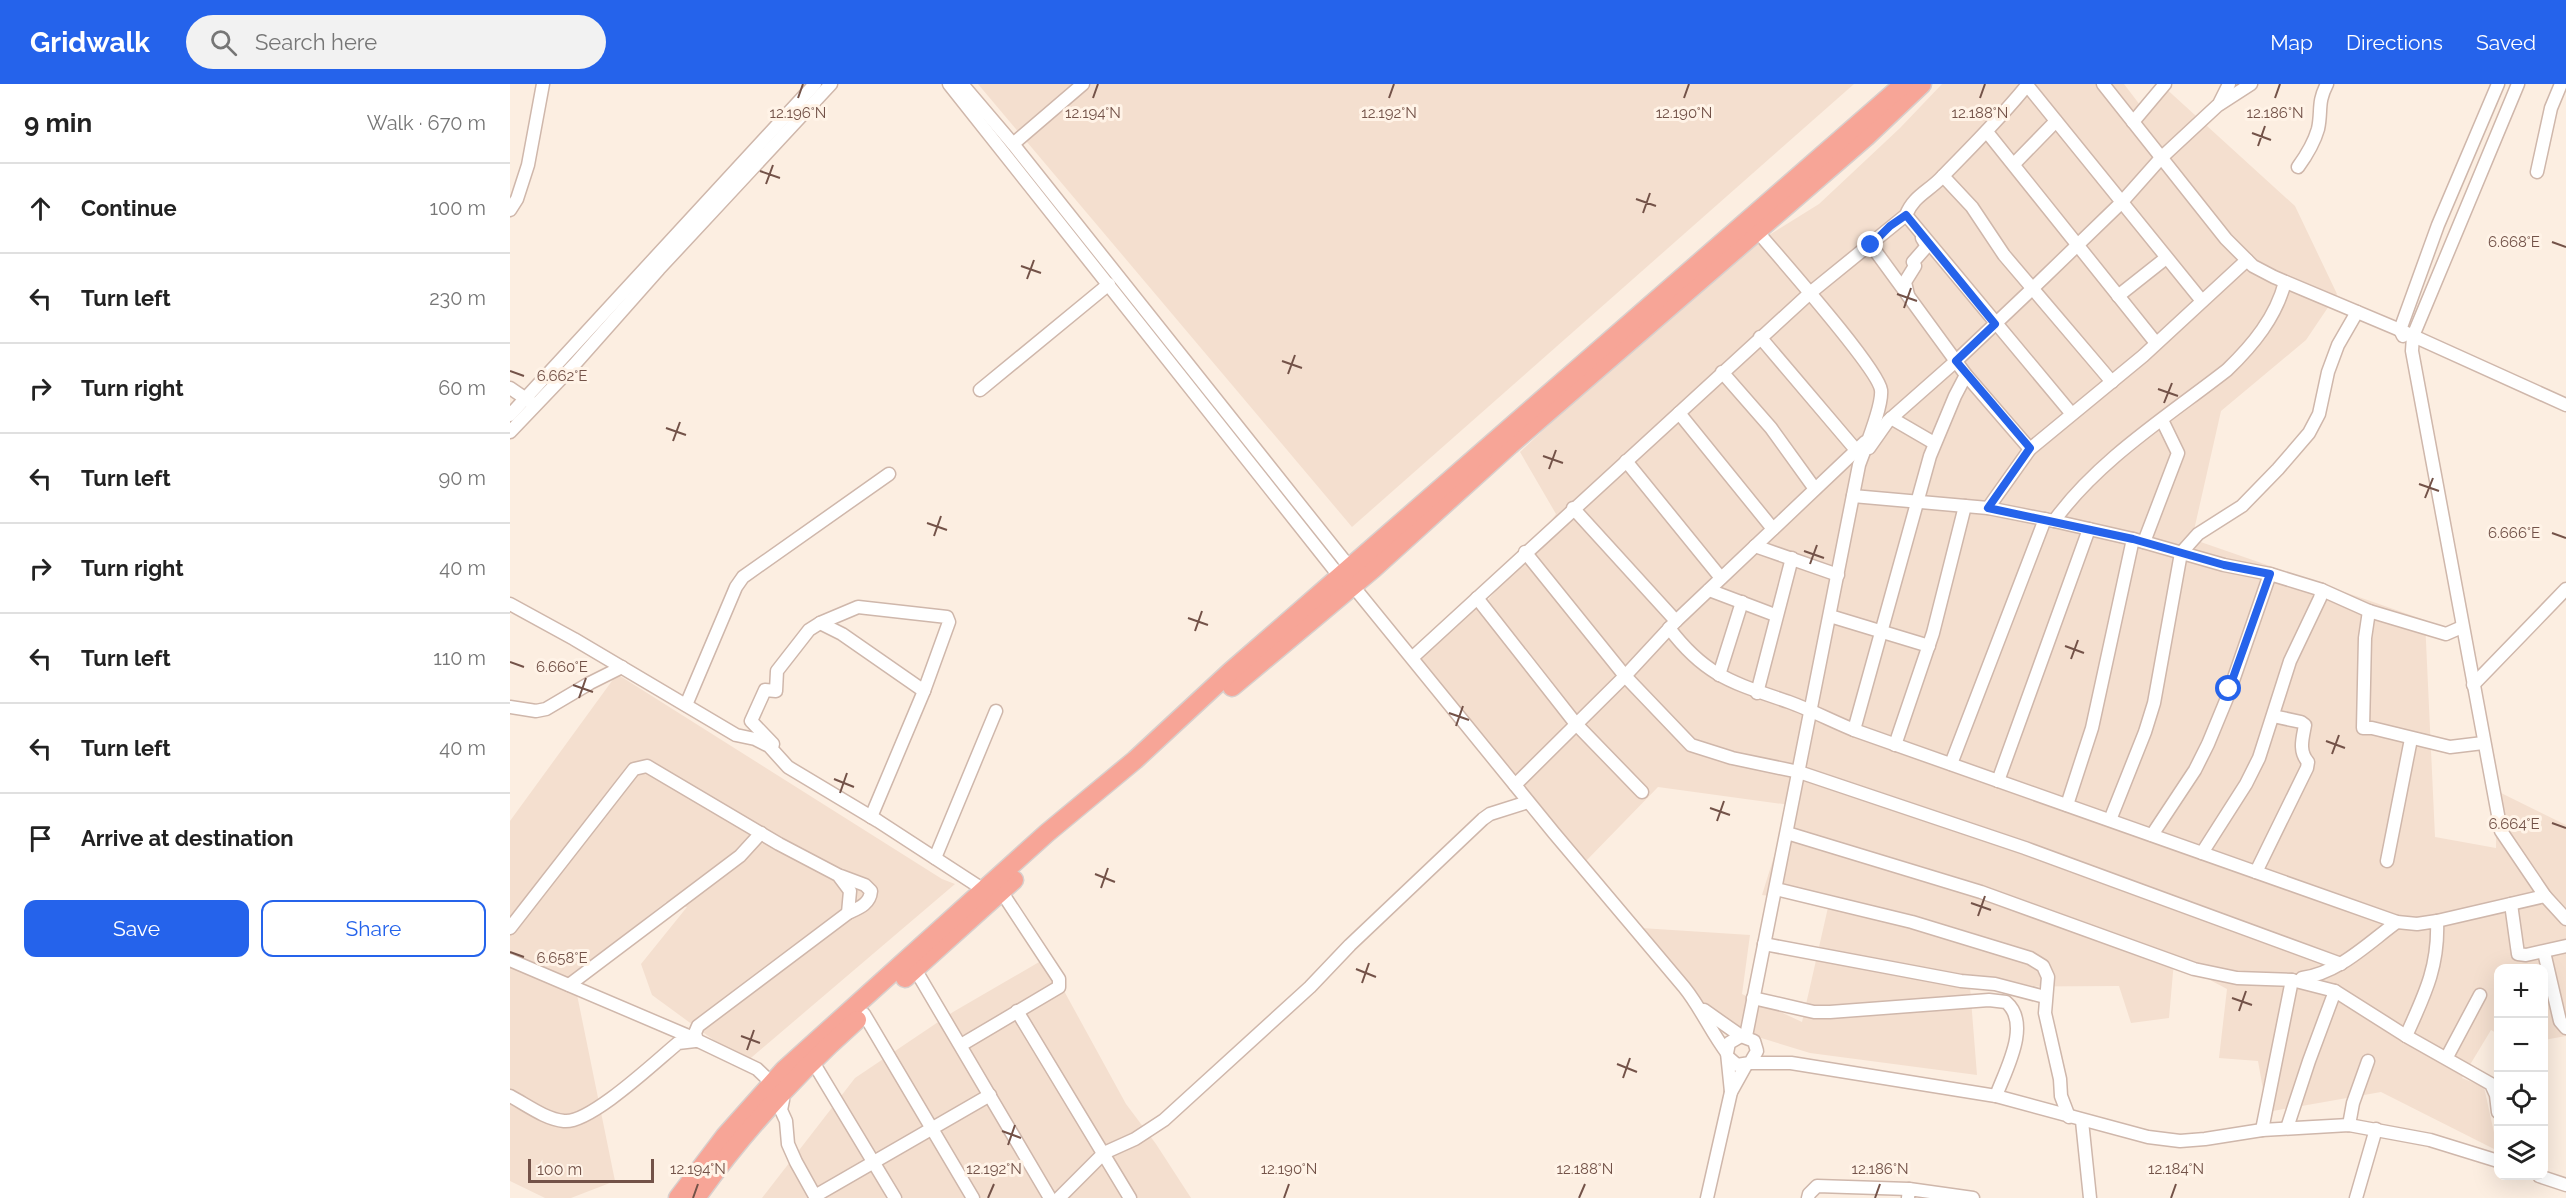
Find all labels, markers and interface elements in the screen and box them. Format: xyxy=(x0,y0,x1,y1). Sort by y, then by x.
search box xyxy=(186,15,606,69)
text: Gridwalk xyxy=(30,26,150,59)
icon: search xyxy=(207,26,240,59)
text: Search here xyxy=(255,29,377,55)
text: Map xyxy=(2270,30,2313,55)
text: Directions xyxy=(2346,30,2443,55)
text: Saved xyxy=(2476,30,2536,55)
text: 12.196°N xyxy=(770,104,826,122)
text: 12.194°N xyxy=(1065,104,1121,122)
text: 12.192°N xyxy=(1361,104,1417,122)
text: 12.190°N xyxy=(1656,104,1712,122)
text: 12.188°N xyxy=(1952,104,2008,122)
text: 12.186°N xyxy=(2246,104,2304,122)
text: 9 min xyxy=(24,108,92,138)
text: Walk · 670 m xyxy=(367,111,486,135)
icon: ahead xyxy=(24,192,57,225)
text: Continue xyxy=(81,195,177,221)
text: 100 m xyxy=(429,196,486,220)
route end xyxy=(1857,231,1883,257)
text: 6.668°E xyxy=(2488,233,2540,251)
icon: left xyxy=(24,282,57,315)
text: Turn left xyxy=(81,285,171,311)
text: 230 m xyxy=(429,286,486,310)
text: 6.662°E xyxy=(537,367,587,385)
icon: right xyxy=(24,372,57,405)
text: Turn right xyxy=(81,375,184,401)
text: 60 m xyxy=(438,376,486,400)
icon: left xyxy=(24,462,57,495)
text: Turn left xyxy=(81,465,171,491)
text: 90 m xyxy=(439,466,486,490)
text: 6.666°E xyxy=(2488,524,2540,542)
icon: right xyxy=(24,552,57,585)
text: Turn right xyxy=(81,555,184,581)
text: 40 m xyxy=(439,556,486,580)
icon: left xyxy=(24,642,57,675)
text: Turn left xyxy=(81,645,171,671)
text: 110 m xyxy=(433,646,486,670)
text: 6.660°E xyxy=(536,658,588,676)
route start xyxy=(2215,675,2241,701)
icon: left xyxy=(24,732,57,765)
text: Turn left xyxy=(81,735,171,761)
text: 40 m xyxy=(439,736,486,760)
text: 6.664°E xyxy=(2488,815,2540,833)
icon: arrive xyxy=(24,822,57,855)
text: Arrive at destination xyxy=(81,825,294,851)
button: Save xyxy=(24,900,249,957)
button: Share xyxy=(261,900,486,957)
text: 6.658°E xyxy=(536,949,588,967)
map controls xyxy=(2494,964,2548,1180)
button: + xyxy=(2494,964,2548,1018)
button: − xyxy=(2494,1018,2548,1072)
button: locate xyxy=(2494,1072,2548,1126)
button: layers xyxy=(2494,1126,2548,1180)
scale bar xyxy=(528,1156,654,1184)
text: 100 m xyxy=(537,1160,582,1179)
text: 12.194°N xyxy=(670,1160,726,1178)
text: 12.192°N xyxy=(966,1160,1022,1178)
text: 12.190°N xyxy=(1261,1160,1317,1178)
text: 12.188°N xyxy=(1557,1160,1613,1178)
text: 12.186°N xyxy=(1851,1160,1909,1178)
text: 12.184°N xyxy=(2148,1160,2204,1178)

